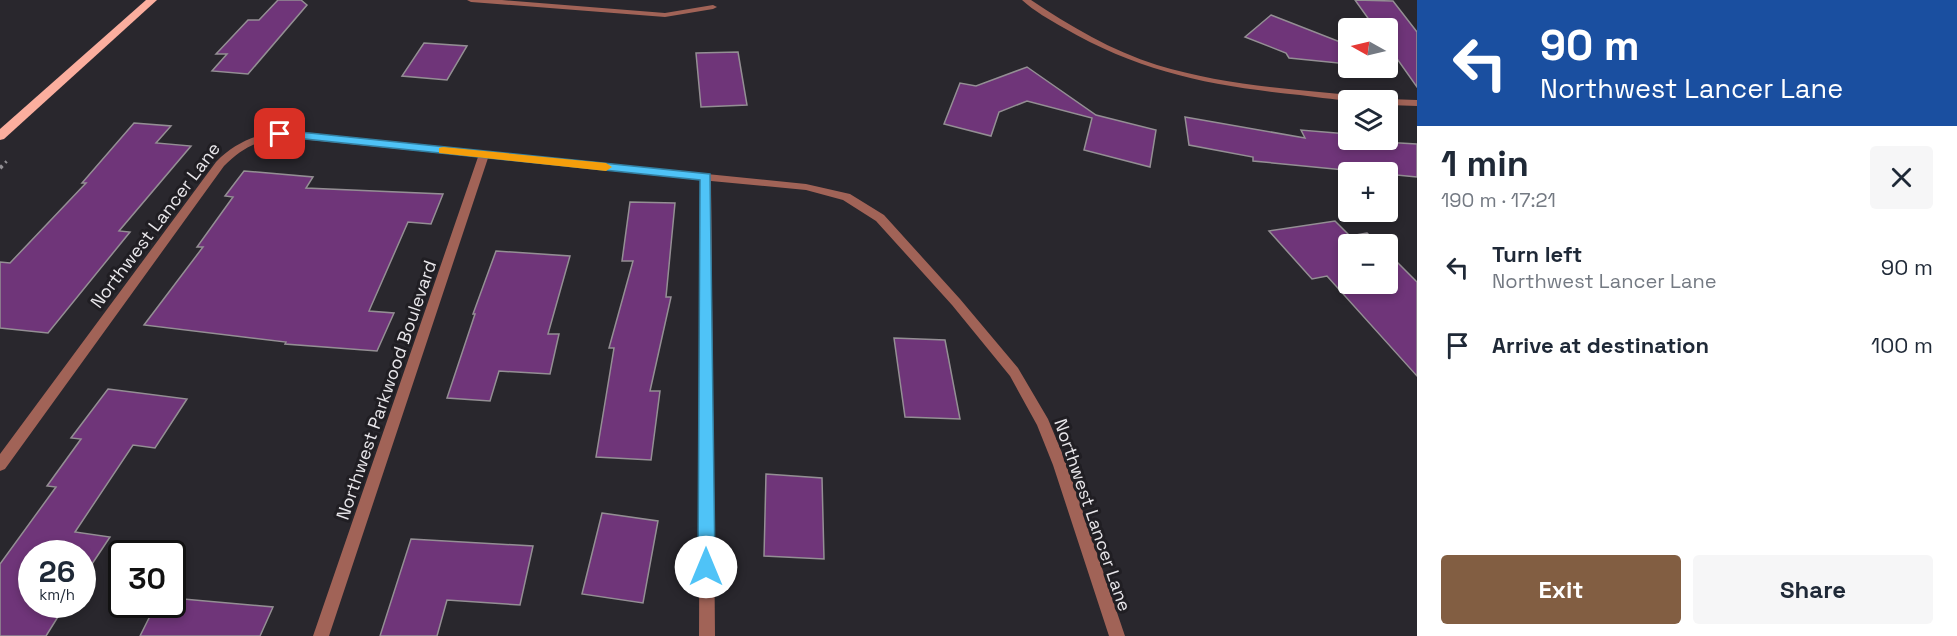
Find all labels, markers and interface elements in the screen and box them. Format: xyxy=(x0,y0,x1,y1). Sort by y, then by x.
north arrow xyxy=(1338,18,1398,78)
map controls xyxy=(1338,18,1398,294)
text: 90 m xyxy=(1540,19,1640,72)
icon: left xyxy=(1441,24,1519,102)
text: Northwest Lancer Lane xyxy=(1540,71,1843,106)
button: layers xyxy=(1338,90,1398,150)
pin xyxy=(254,108,305,159)
icon: arrive xyxy=(263,117,296,150)
street label: Northwest Lancer Lane xyxy=(85,137,225,313)
text: 1 min xyxy=(1441,141,1529,187)
button: close xyxy=(1870,146,1933,209)
button: + xyxy=(1338,162,1398,222)
text: 190 m · 17:21 xyxy=(1441,187,1556,213)
button: − xyxy=(1338,234,1398,294)
text: Turn left xyxy=(1492,240,1582,268)
icon: left xyxy=(1441,251,1474,284)
text: 90 m xyxy=(1881,253,1933,281)
street label: Northwest Parkwood Boulevard xyxy=(331,257,441,523)
text: Northwest Lancer Lane xyxy=(1492,268,1717,294)
icon: arrive xyxy=(1441,329,1474,362)
text: Arrive at destination xyxy=(1492,331,1709,359)
text: 100 m xyxy=(1871,331,1933,359)
street label: Northwest Lancer Lane xyxy=(1049,416,1137,614)
position arrow xyxy=(674,535,738,599)
speed limit sign: 30 xyxy=(108,540,186,618)
text: 26 xyxy=(39,552,75,591)
button: Exit xyxy=(1441,555,1681,624)
button: Share xyxy=(1693,555,1933,624)
text: km/h xyxy=(39,585,75,604)

